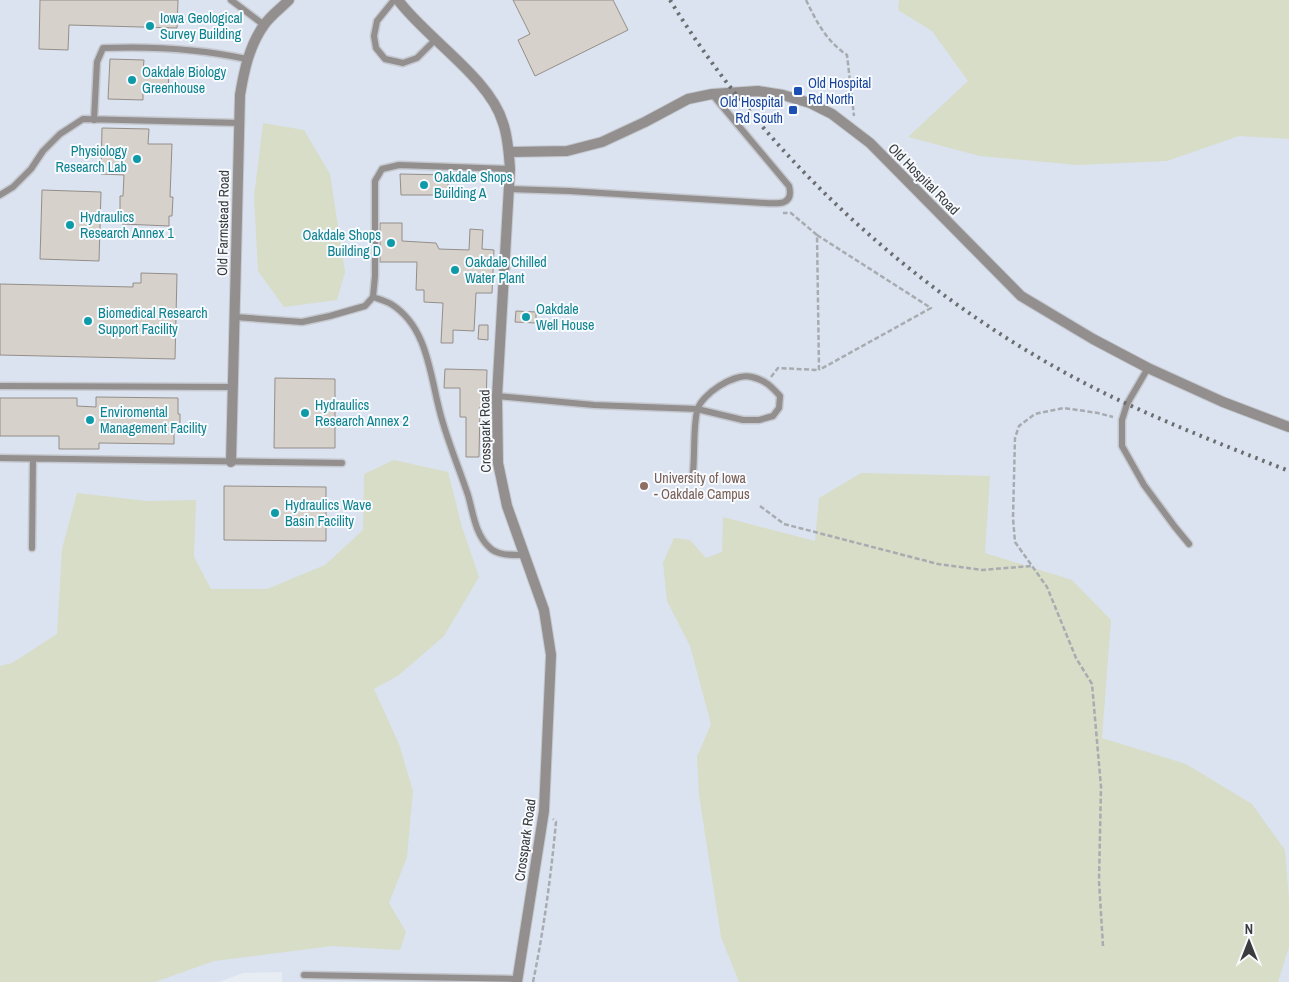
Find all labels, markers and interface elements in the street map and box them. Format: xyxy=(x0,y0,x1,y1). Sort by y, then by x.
place label: Iowa Geological Survey Building xyxy=(160,9,242,43)
marker: Iowa Geological Survey Building xyxy=(144,20,156,32)
place label: Oakdale Biology Greenhouse xyxy=(142,63,226,97)
marker: Oakdale Biology Greenhouse xyxy=(126,74,138,86)
place label: Old Hospital Rd North xyxy=(808,74,871,108)
marker: Old Hospital Rd North xyxy=(792,85,804,97)
place label: Old Hospital Rd South xyxy=(720,93,783,127)
marker: Old Hospital Rd South xyxy=(787,104,799,116)
street label: Old Hospital Road xyxy=(884,139,964,219)
place label: Physiology Research Lab xyxy=(56,142,127,176)
marker: Physiology Research Lab xyxy=(131,153,143,165)
place label: Oakdale Shops Building A xyxy=(434,168,513,202)
street label: Old Farmstead Road xyxy=(213,170,233,276)
marker: Oakdale Shops Building A xyxy=(418,179,430,191)
place label: Hydraulics Research Annex 1 xyxy=(80,208,174,242)
marker: Hydraulics Research Annex 1 xyxy=(64,219,76,231)
place label: Oakdale Shops Building D xyxy=(303,226,381,260)
marker: Oakdale Shops Building D xyxy=(385,237,397,249)
place label: Oakdale Chilled Water Plant xyxy=(465,253,547,287)
marker: Oakdale Chilled Water Plant xyxy=(449,264,461,276)
place label: Oakdale Well House xyxy=(536,300,595,334)
place label: Biomedical Research Support Facility xyxy=(98,304,208,338)
marker: Oakdale Well House xyxy=(520,311,532,323)
marker: Biomedical Research Support Facility xyxy=(82,315,94,327)
street label: Crosspark Road xyxy=(475,389,495,473)
place label: Hydraulics Research Annex 2 xyxy=(315,396,409,430)
place label: Enviromental Management Facility xyxy=(100,403,207,437)
marker: Hydraulics Research Annex 2 xyxy=(299,407,311,419)
marker: Enviromental Management Facility xyxy=(84,414,96,426)
place label: University of Iowa - Oakdale Campus xyxy=(654,469,750,503)
marker: University of Iowa - Oakdale Campus xyxy=(638,480,650,492)
place label: Hydraulics Wave Basin Facility xyxy=(285,496,371,530)
marker: Hydraulics Wave Basin Facility xyxy=(269,507,281,519)
street label: Crosspark Road xyxy=(510,798,540,882)
north arrow xyxy=(1224,917,1274,967)
text: N xyxy=(1245,920,1253,938)

